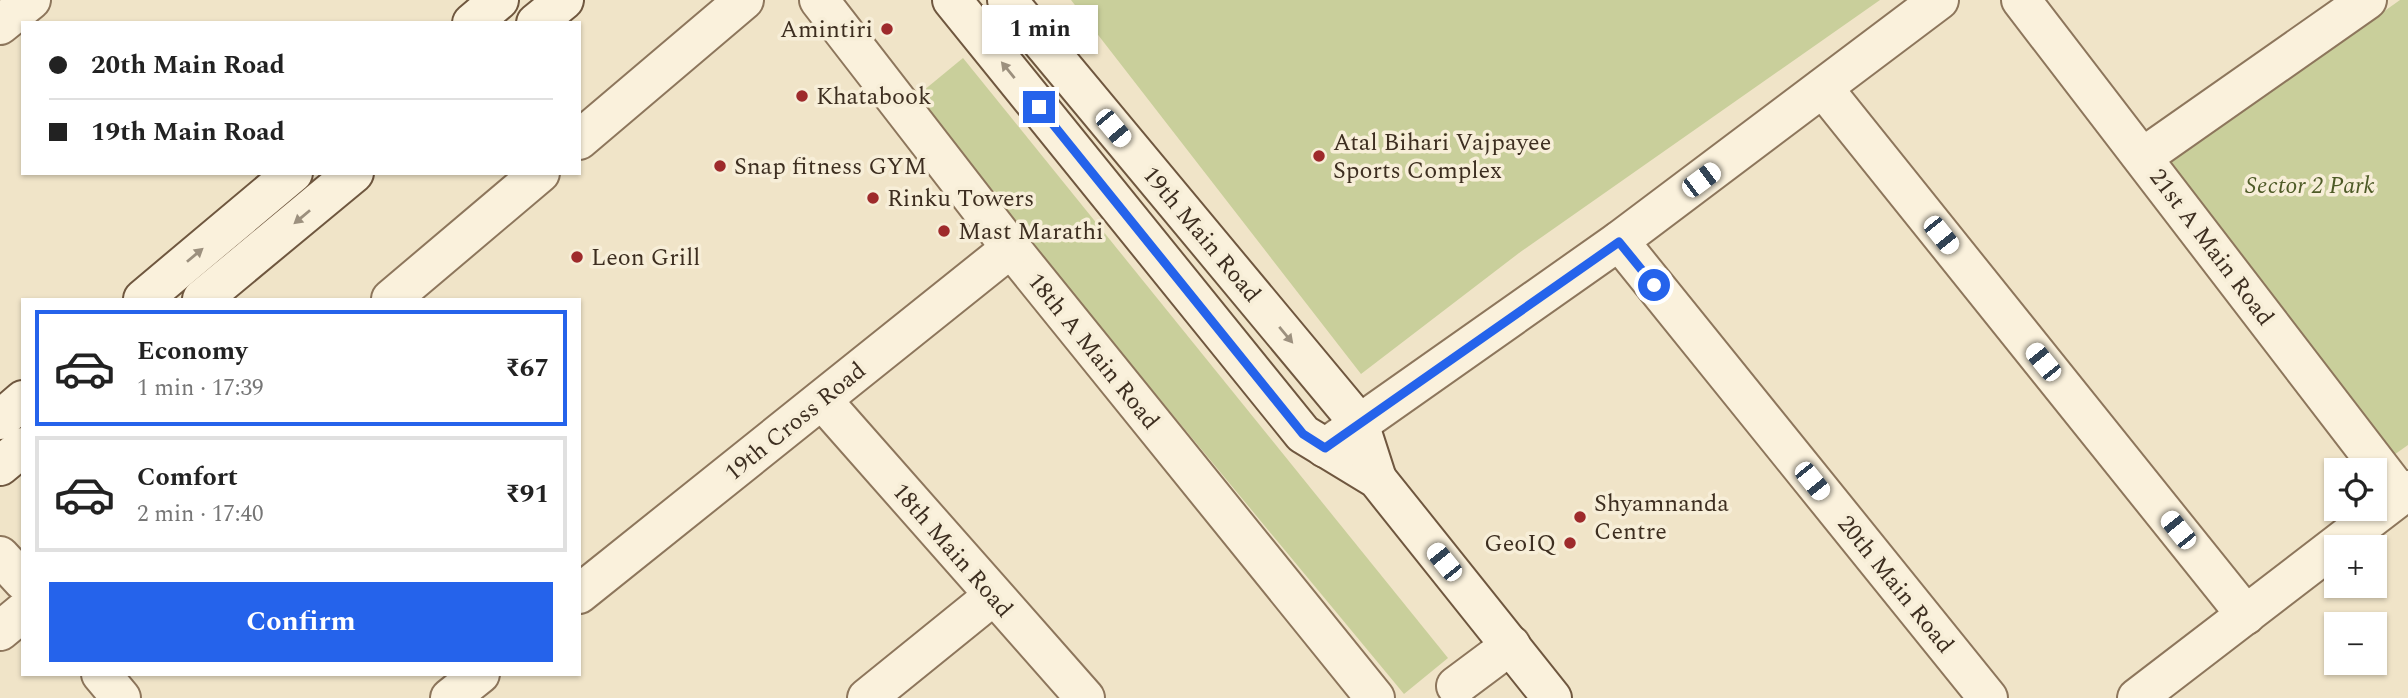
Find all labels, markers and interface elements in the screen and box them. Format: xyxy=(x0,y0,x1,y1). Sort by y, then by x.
callout: 1 min xyxy=(981,6,1097,55)
place label: Amintiri xyxy=(780,12,873,48)
text: 1 min xyxy=(1009,12,1071,47)
marker: Amintiri xyxy=(879,21,895,37)
text: 20th Main Road xyxy=(91,45,285,85)
one-way arrow xyxy=(1001,61,1016,78)
place label: Khatabook xyxy=(816,79,931,115)
marker: Khatabook xyxy=(794,88,810,104)
route end xyxy=(1023,91,1055,123)
car xyxy=(1092,105,1135,151)
text: 19th Main Road xyxy=(91,112,285,152)
place label: Atal Bihari Vajpayee Sports Complex xyxy=(1333,125,1551,189)
marker: Atal Bihari Vajpayee Sports Complex xyxy=(1311,148,1327,164)
place label: Snap fitness GYM xyxy=(734,149,927,185)
marker: Snap fitness GYM xyxy=(712,158,728,174)
street label: 19th Main Road xyxy=(1133,158,1269,311)
car xyxy=(1678,159,1725,201)
street label: 21st A Main Road xyxy=(2140,161,2282,334)
park label: Sector 2 Park xyxy=(2245,168,2375,204)
place label: Rinku Towers xyxy=(887,181,1034,217)
marker: Rinku Towers xyxy=(865,190,881,206)
one-way arrow xyxy=(293,209,310,224)
car xyxy=(1920,212,1963,258)
place label: Mast Marathi xyxy=(958,214,1104,250)
marker: Mast Marathi xyxy=(936,223,952,239)
place label: Leon Grill xyxy=(591,240,700,276)
one-way arrow xyxy=(187,248,204,263)
marker: Leon Grill xyxy=(569,249,585,265)
street label: 18th A Main Road xyxy=(1019,265,1168,438)
route start xyxy=(1638,269,1670,301)
one-way arrow xyxy=(1278,327,1293,344)
text: Economy xyxy=(137,331,247,371)
icon: car xyxy=(53,337,116,400)
car xyxy=(2022,339,2065,385)
text: ₹67 xyxy=(505,348,549,388)
street label: 19th Cross Road xyxy=(717,353,874,490)
text: 1 min · 17:39 xyxy=(137,371,264,406)
text: Comfort xyxy=(137,457,238,497)
car xyxy=(1791,458,1834,504)
map controls xyxy=(2324,458,2387,675)
button: locate xyxy=(2324,458,2387,521)
icon: car xyxy=(53,463,116,526)
text: ₹91 xyxy=(505,474,549,514)
street label: 18th Main Road xyxy=(883,475,1021,626)
place label: Shyamnanda Centre xyxy=(1594,486,1729,550)
text: 2 min · 17:40 xyxy=(137,497,264,532)
car xyxy=(2157,507,2200,553)
street label: 20th Main Road xyxy=(1828,508,1962,662)
marker: Shyamnanda Centre xyxy=(1572,509,1588,525)
place label: GeoIQ xyxy=(1484,526,1557,562)
marker: GeoIQ xyxy=(1562,535,1578,551)
button: + xyxy=(2324,535,2387,598)
car xyxy=(1423,539,1466,585)
button: Confirm xyxy=(49,582,553,662)
button: − xyxy=(2324,612,2387,675)

